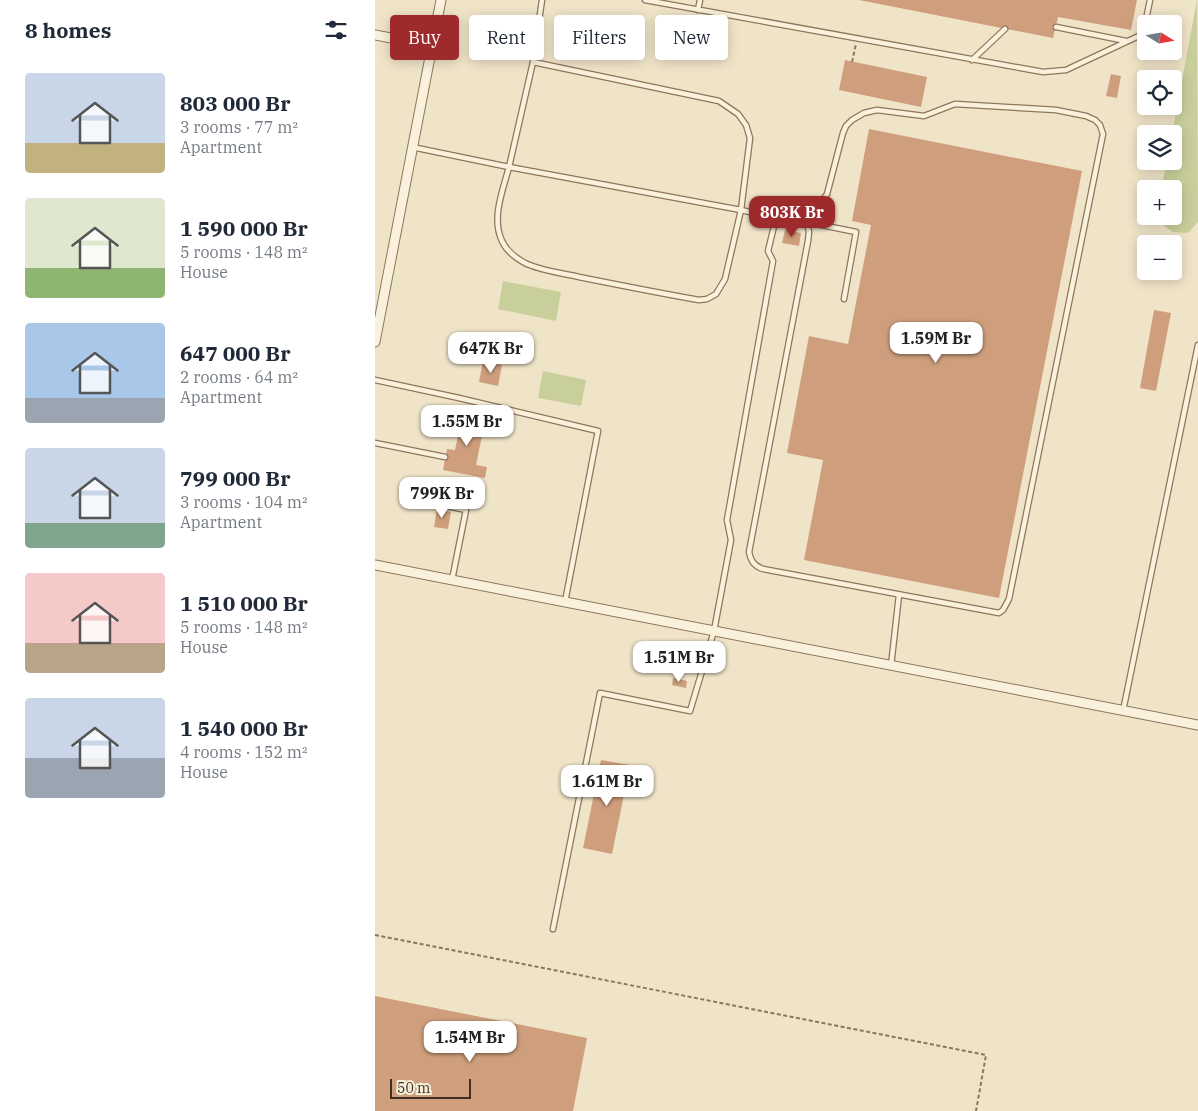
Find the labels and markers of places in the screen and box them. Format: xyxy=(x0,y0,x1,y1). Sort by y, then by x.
pin: 803K Br xyxy=(746,196,838,238)
pin: 1.59M Br xyxy=(884,322,988,364)
pin: 647K Br xyxy=(445,332,537,374)
pin: 1.55M Br xyxy=(415,404,519,447)
pin: 799K Br xyxy=(396,476,488,519)
pin: 1.51M Br xyxy=(627,640,731,683)
pin: 1.61M Br xyxy=(555,764,659,807)
pin: 1.54M Br xyxy=(418,1020,522,1063)

